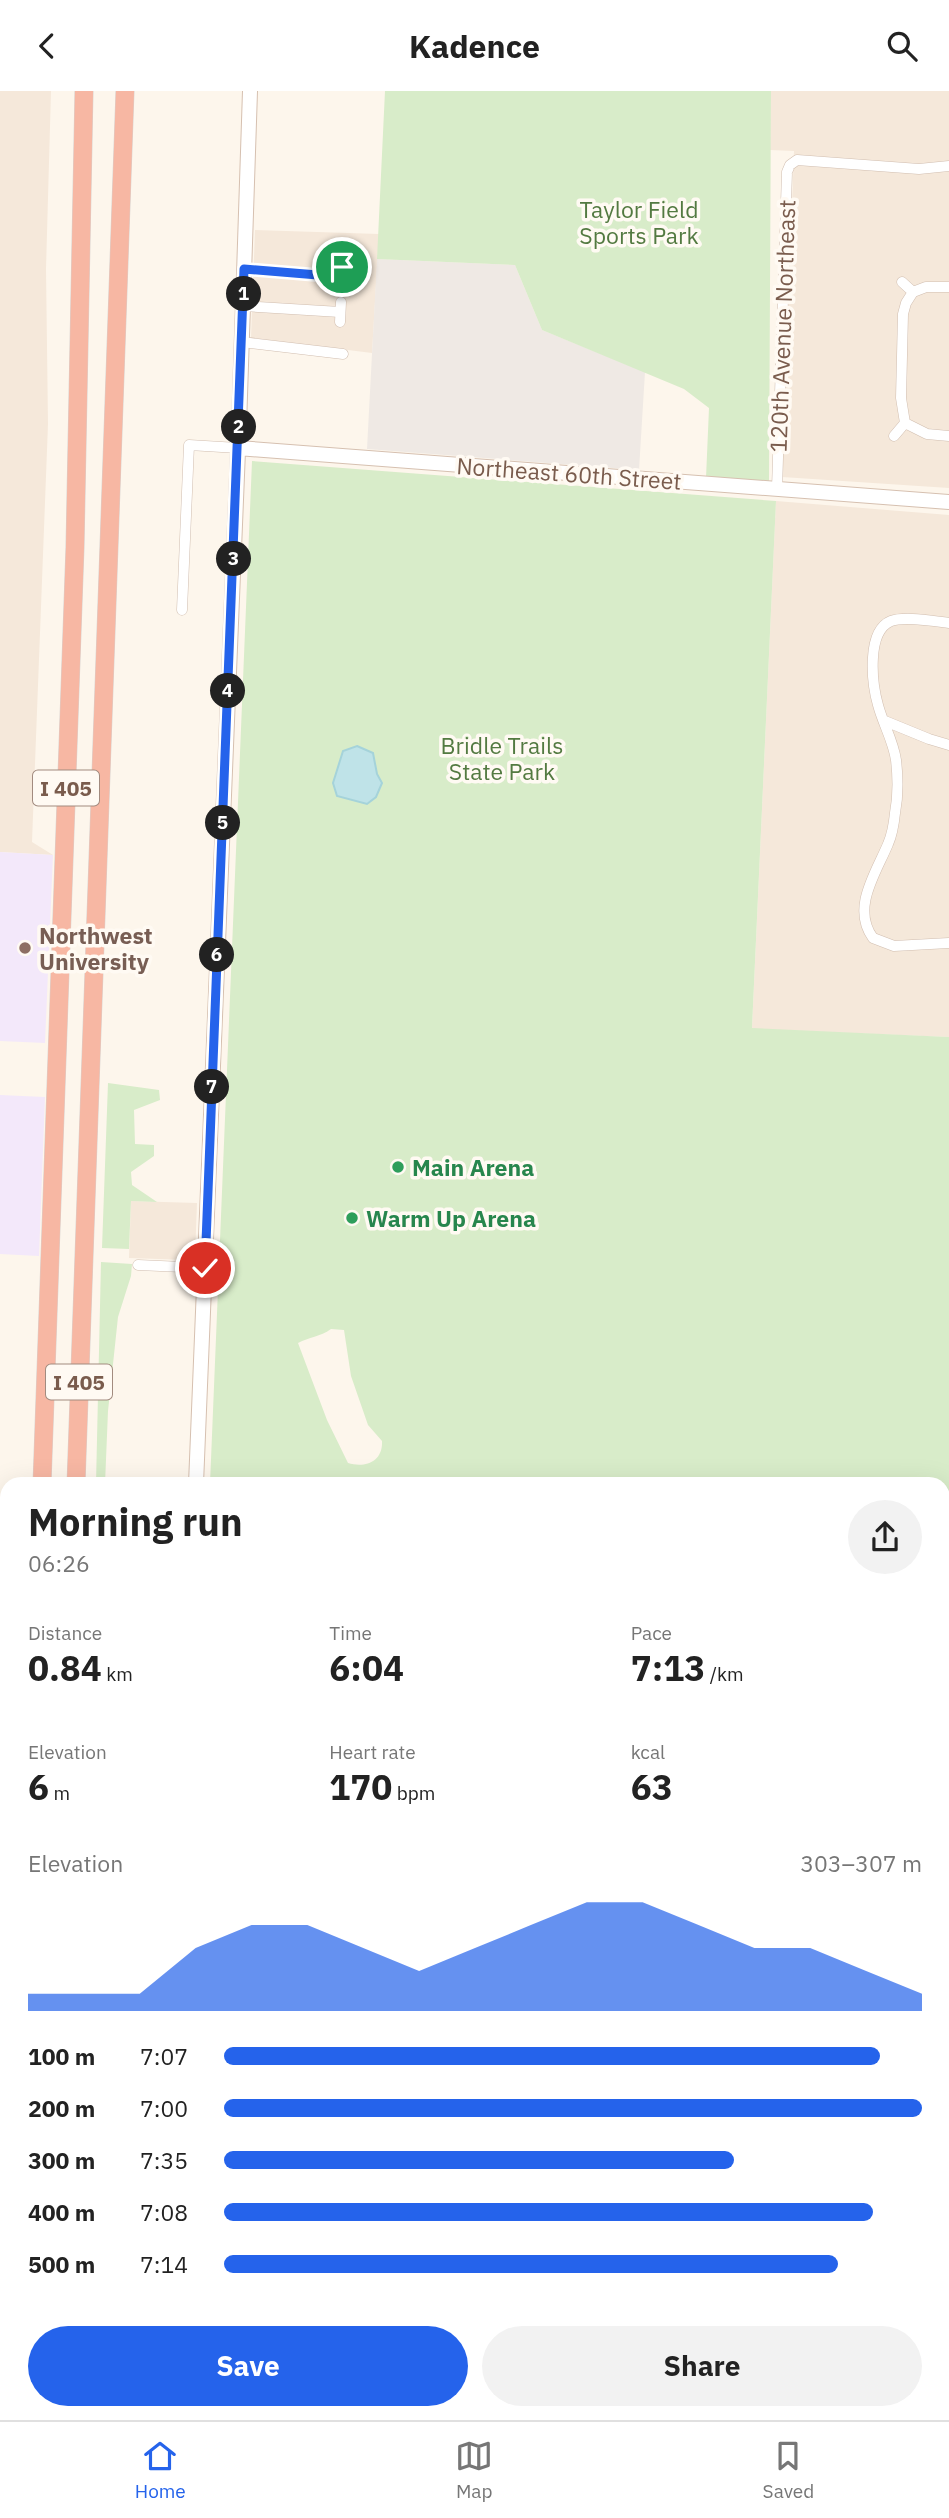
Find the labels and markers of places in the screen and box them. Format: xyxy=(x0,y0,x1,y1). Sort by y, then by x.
pin xyxy=(312,237,372,297)
pin: 1 xyxy=(226,277,262,311)
pin: 2 xyxy=(222,409,256,445)
pin: 3 xyxy=(216,541,252,577)
pin: 4 xyxy=(210,673,246,709)
pin: 5 xyxy=(206,805,241,841)
place label: Northwest University xyxy=(39,920,153,976)
pin: 6 xyxy=(200,937,234,973)
marker: Northwest University xyxy=(17,940,33,956)
pin: 7 xyxy=(194,1069,230,1105)
place label: Main Arena xyxy=(412,1152,534,1182)
marker: Main Arena xyxy=(390,1159,406,1175)
place label: Warm Up Arena xyxy=(366,1203,536,1233)
marker: Warm Up Arena xyxy=(344,1210,360,1226)
pin xyxy=(175,1238,235,1298)

